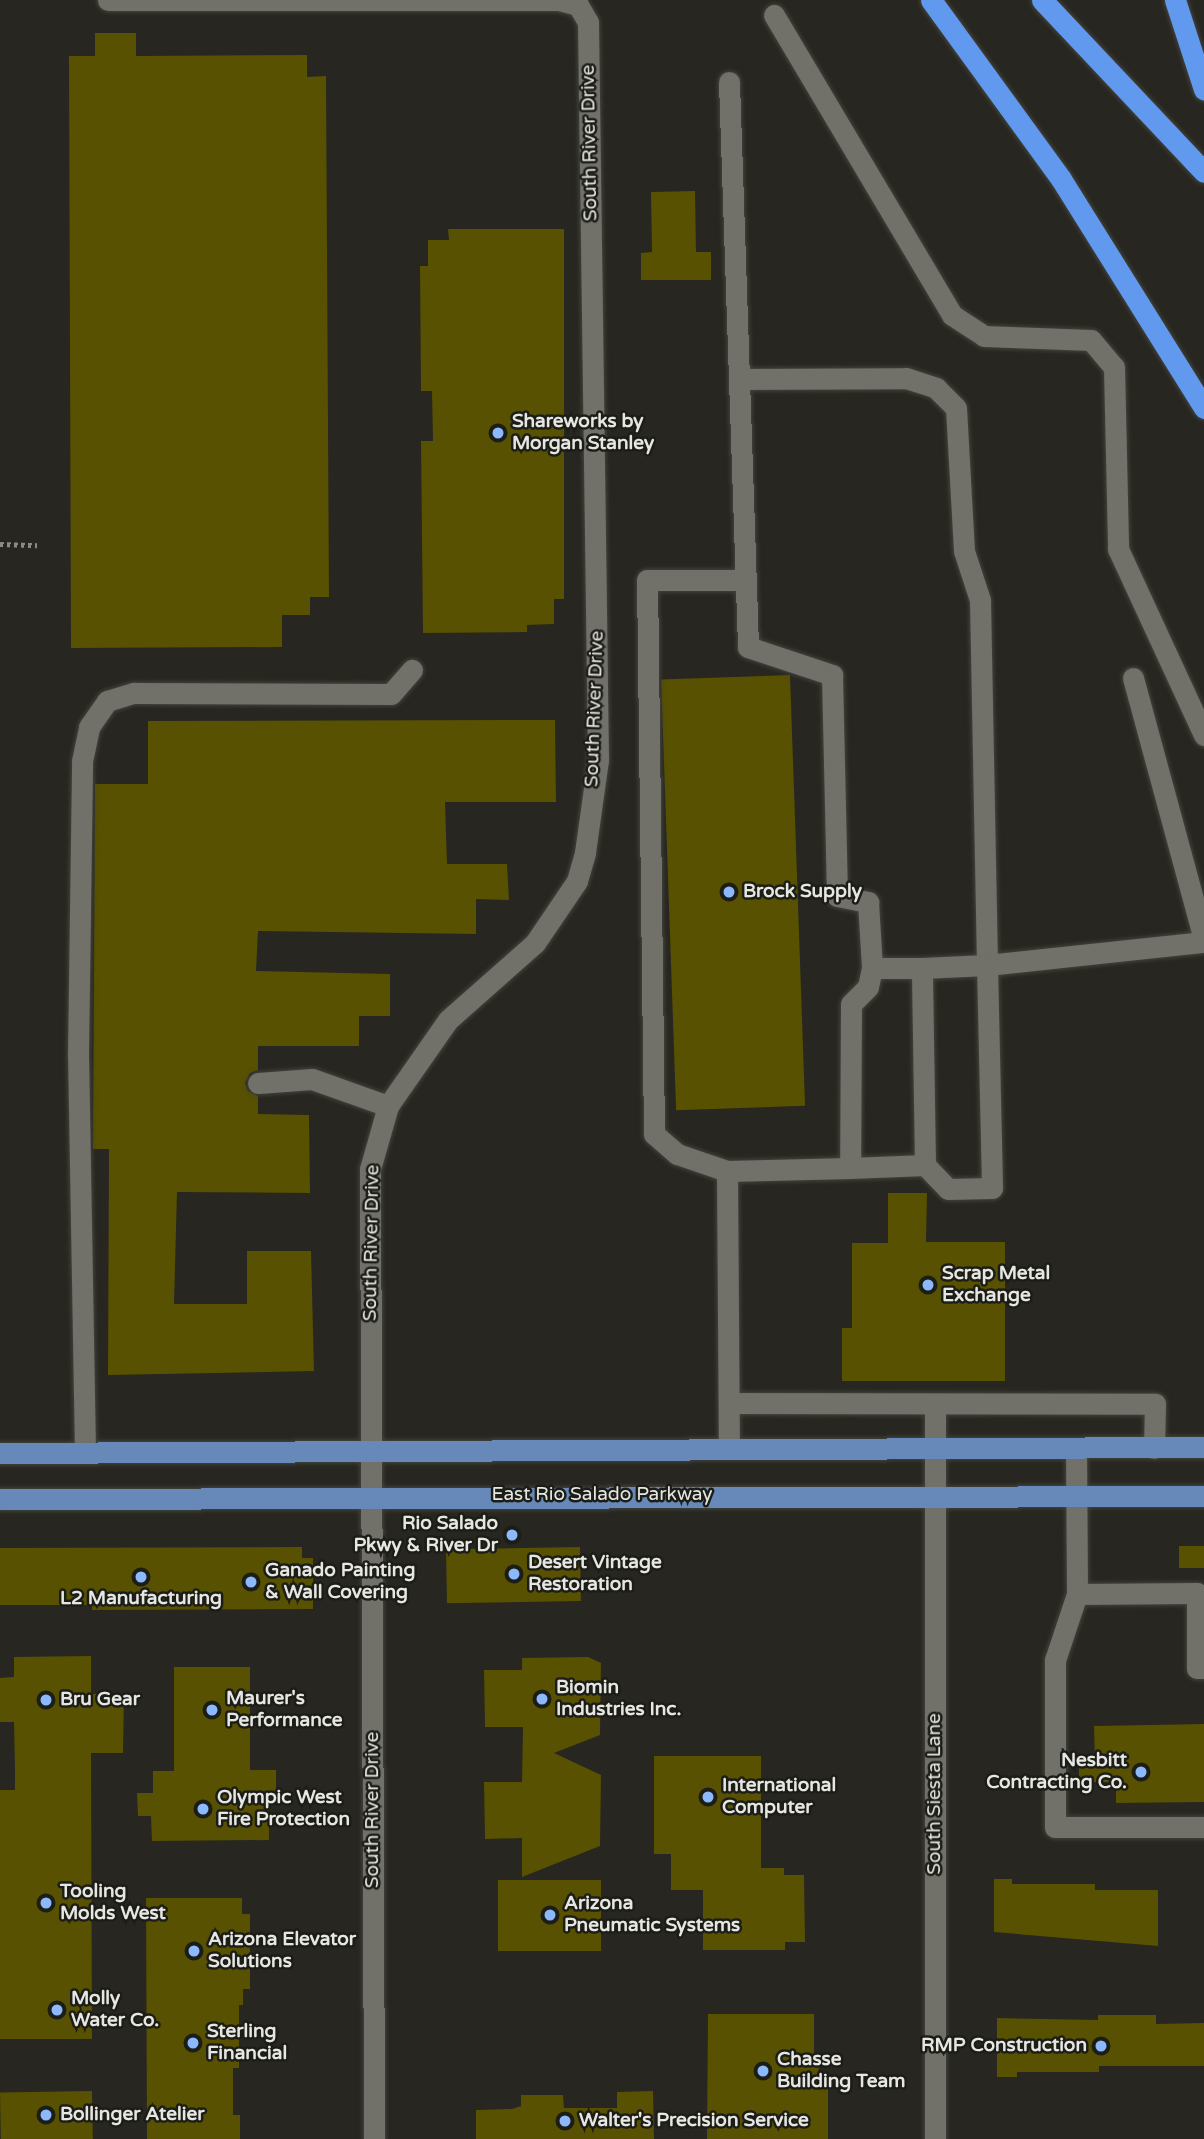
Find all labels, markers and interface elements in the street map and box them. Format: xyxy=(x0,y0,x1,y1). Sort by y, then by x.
street label: South River Drive xyxy=(577,65,603,221)
place label: Shareworks by Morgan Stanley xyxy=(512,411,654,455)
marker: Shareworks by Morgan Stanley xyxy=(490,425,506,441)
street label: South River Drive xyxy=(581,630,609,788)
place label: Brock Supply xyxy=(743,881,862,903)
marker: Brock Supply xyxy=(721,884,737,900)
street label: South River Drive xyxy=(359,1165,385,1321)
place label: Scrap Metal Exchange xyxy=(942,1263,1050,1307)
marker: Scrap Metal Exchange xyxy=(920,1277,936,1293)
street label: East Rio Salado Parkway xyxy=(491,1484,713,1506)
place label: Rio Salado Pkwy & River Dr xyxy=(353,1513,498,1557)
marker: Rio Salado Pkwy & River Dr xyxy=(504,1527,520,1543)
place label: Desert Vintage Restoration xyxy=(528,1552,662,1596)
place label: Ganado Painting & Wall Covering xyxy=(265,1560,415,1604)
marker: Desert Vintage Restoration xyxy=(506,1566,522,1582)
marker: L2 Manufacturing xyxy=(133,1569,149,1585)
marker: Ganado Painting & Wall Covering xyxy=(243,1574,259,1590)
place label: L2 Manufacturing xyxy=(60,1588,222,1610)
place label: Biomin Industries Inc. xyxy=(556,1677,681,1721)
place label: Maurer's Performance xyxy=(226,1688,343,1732)
place label: Bru Gear xyxy=(60,1689,140,1711)
marker: Biomin Industries Inc. xyxy=(534,1691,550,1707)
marker: Bru Gear xyxy=(38,1692,54,1708)
marker: Maurer's Performance xyxy=(204,1702,220,1718)
street label: South Siesta Lane xyxy=(924,1713,946,1875)
street label: South River Drive xyxy=(362,1732,384,1888)
place label: Nesbitt Contracting Co. xyxy=(986,1750,1127,1794)
marker: Nesbitt Contracting Co. xyxy=(1133,1764,1149,1780)
place label: International Computer xyxy=(722,1775,836,1819)
place label: Olympic West Fire Protection xyxy=(217,1787,350,1831)
marker: International Computer xyxy=(700,1789,716,1805)
marker: Olympic West Fire Protection xyxy=(195,1801,211,1817)
place label: Tooling Molds West xyxy=(60,1881,166,1925)
place label: Arizona Pneumatic Systems xyxy=(564,1893,740,1937)
marker: Tooling Molds West xyxy=(38,1895,54,1911)
marker: Arizona Pneumatic Systems xyxy=(542,1907,558,1923)
place label: Arizona Elevator Solutions xyxy=(208,1929,356,1973)
marker: Arizona Elevator Solutions xyxy=(186,1943,202,1959)
place label: Molly Water Co. xyxy=(71,1988,159,2032)
marker: Molly Water Co. xyxy=(49,2002,65,2018)
place label: Sterling Financial xyxy=(207,2021,287,2065)
marker: Sterling Financial xyxy=(185,2035,201,2051)
place label: RMP Construction xyxy=(921,2035,1087,2057)
marker: RMP Construction xyxy=(1093,2038,1109,2054)
place label: Chasse Building Team xyxy=(777,2049,906,2093)
marker: Chasse Building Team xyxy=(755,2063,771,2079)
place label: Bollinger Atelier xyxy=(60,2104,204,2126)
marker: Bollinger Atelier xyxy=(38,2107,54,2123)
place label: Walter's Precision Service xyxy=(579,2110,809,2132)
marker: Walter's Precision Service xyxy=(557,2113,573,2129)

